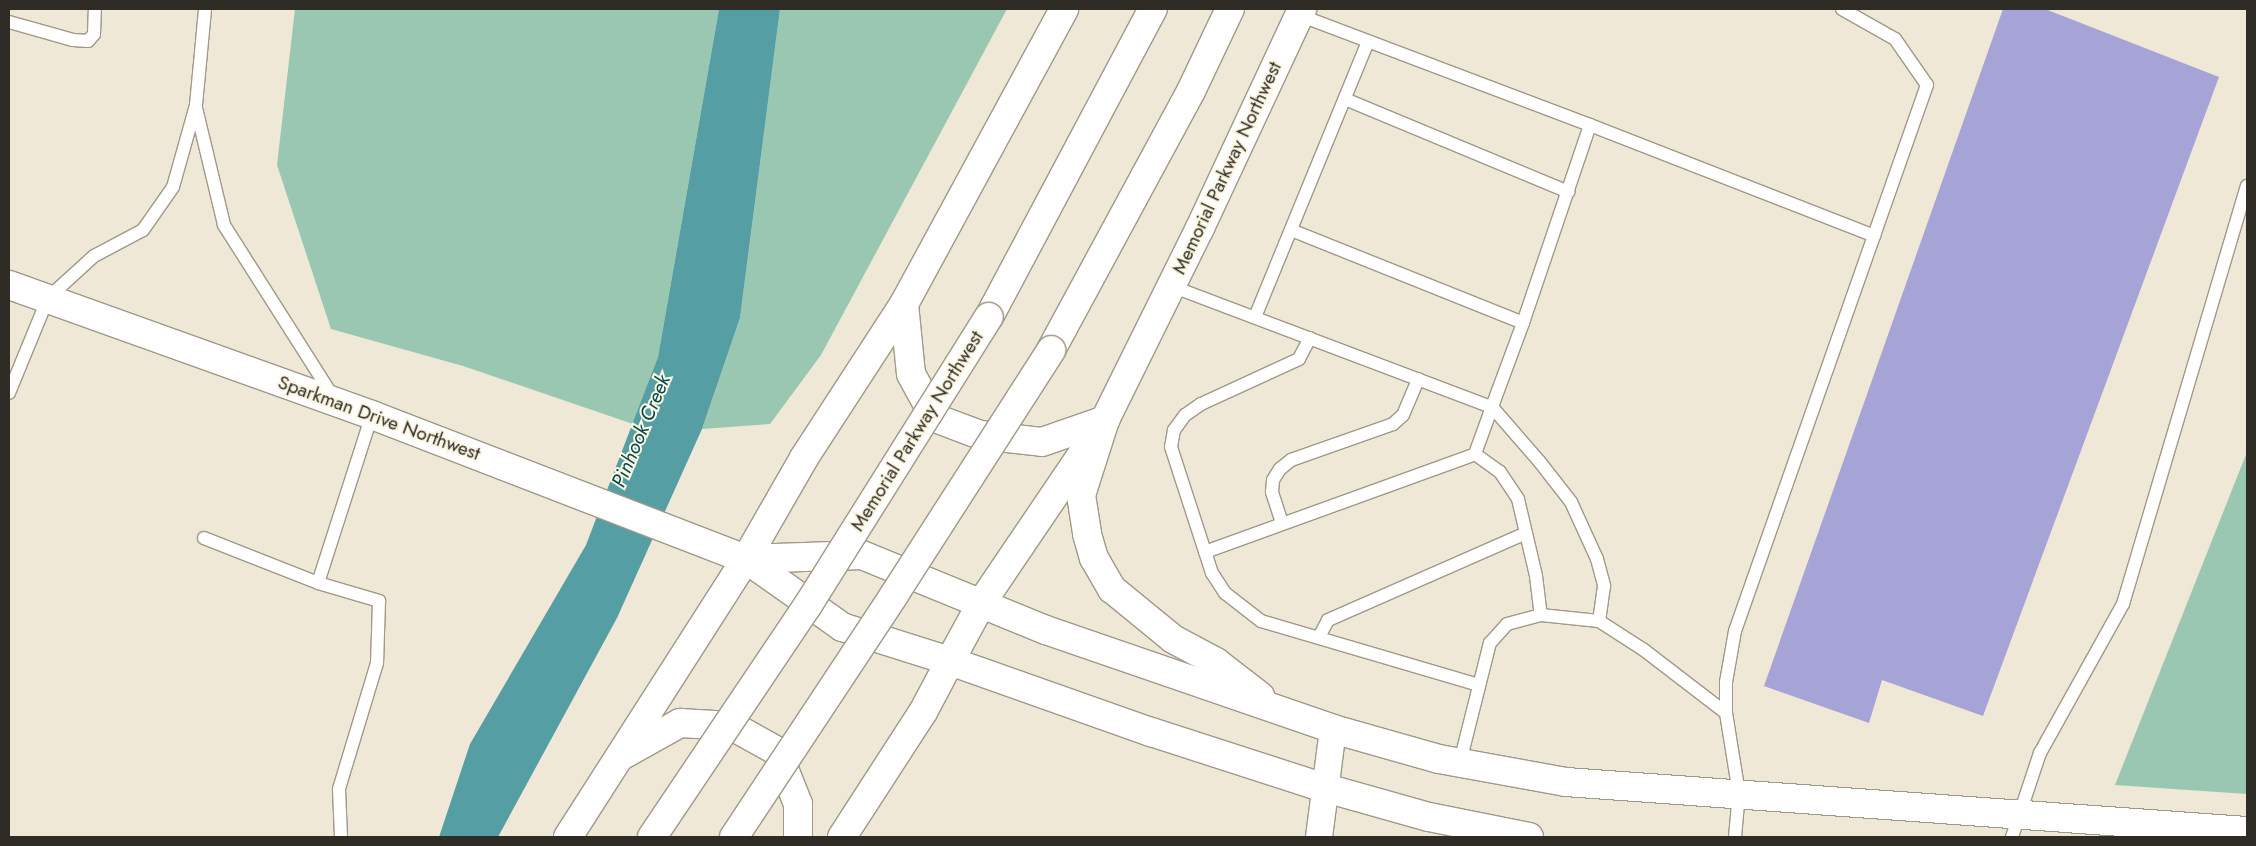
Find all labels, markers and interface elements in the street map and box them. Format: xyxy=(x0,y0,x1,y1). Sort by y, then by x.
street label: Memorial Parkway Northwest xyxy=(1168,58,1286,278)
street label: Memorial Parkway Northwest xyxy=(846,327,988,535)
street label: Sparkman Drive Northwest xyxy=(275,371,483,465)
water label: Pinhook Creek xyxy=(607,371,675,491)

